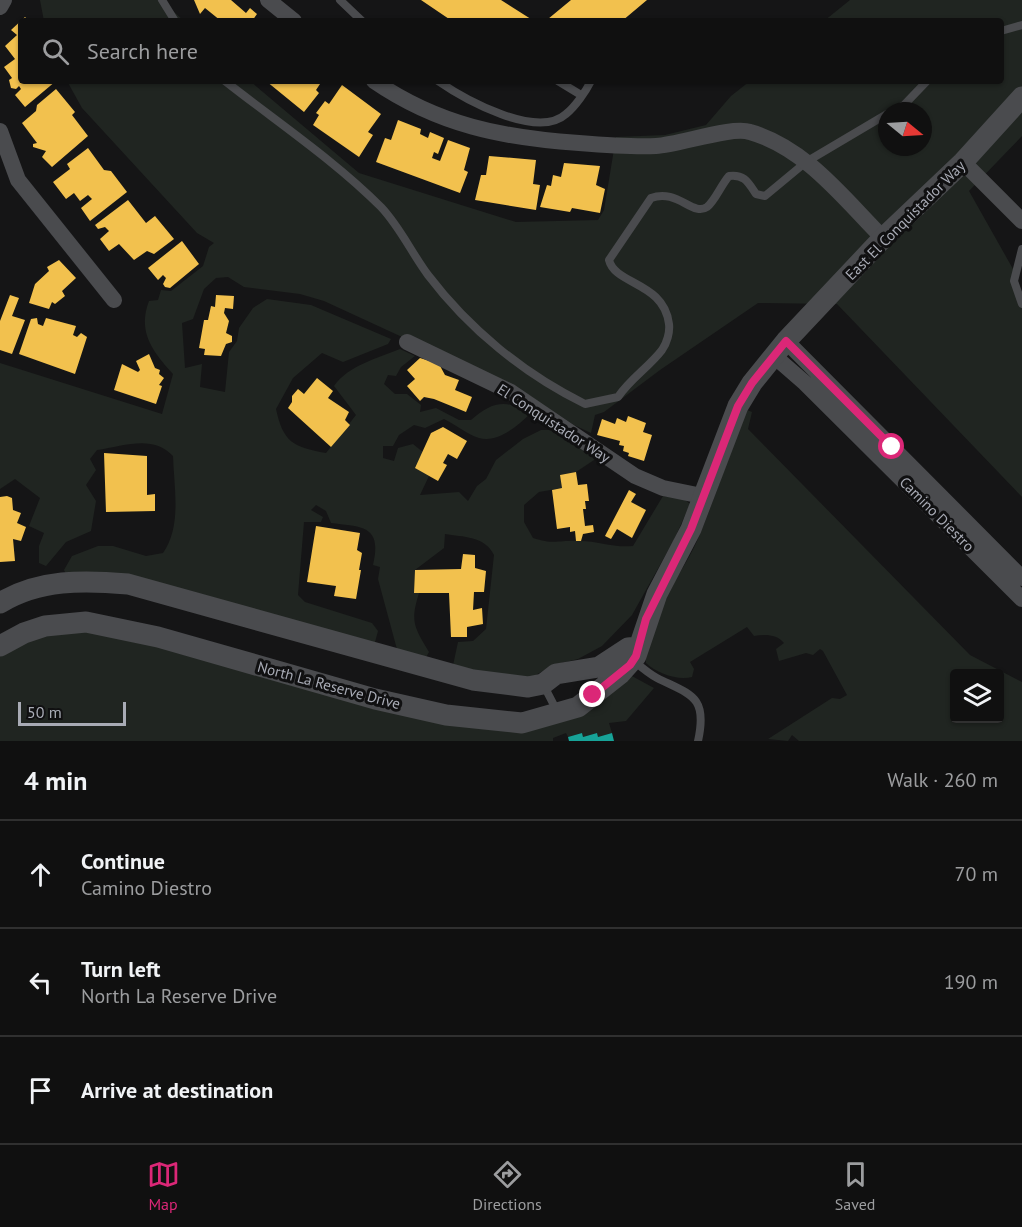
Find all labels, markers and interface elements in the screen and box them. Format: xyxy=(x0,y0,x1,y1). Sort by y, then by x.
search box xyxy=(18,18,1004,84)
icon: search xyxy=(39,35,72,68)
text: Search here xyxy=(87,37,198,65)
north arrow xyxy=(878,102,932,156)
street label: East El Conquistador Way xyxy=(841,156,969,284)
street label: El Conquistador Way xyxy=(494,379,614,467)
route start xyxy=(878,433,904,459)
street label: Camino Diestro xyxy=(896,473,978,555)
street label: North La Reserve Drive xyxy=(256,657,402,713)
map controls xyxy=(950,669,1004,723)
button: layers xyxy=(950,669,1004,723)
route end xyxy=(579,681,605,707)
scale bar xyxy=(18,699,126,726)
text: 50 m xyxy=(27,702,62,722)
text: 4 min xyxy=(24,764,87,797)
text: Walk · 260 m xyxy=(887,767,998,793)
text: Continue xyxy=(81,847,165,875)
icon: ahead xyxy=(24,858,57,891)
text: 70 m xyxy=(955,861,998,887)
text: Camino Diestro xyxy=(81,875,212,901)
text: Turn left xyxy=(81,955,161,983)
icon: left xyxy=(24,966,57,999)
text: 190 m xyxy=(944,969,998,995)
text: North La Reserve Drive xyxy=(81,983,277,1009)
icon: arrive xyxy=(24,1074,57,1107)
text: Arrive at destination xyxy=(81,1076,273,1104)
tab: Map xyxy=(147,1158,180,1214)
tab: Directions xyxy=(473,1158,542,1214)
tab: Saved xyxy=(835,1158,875,1214)

